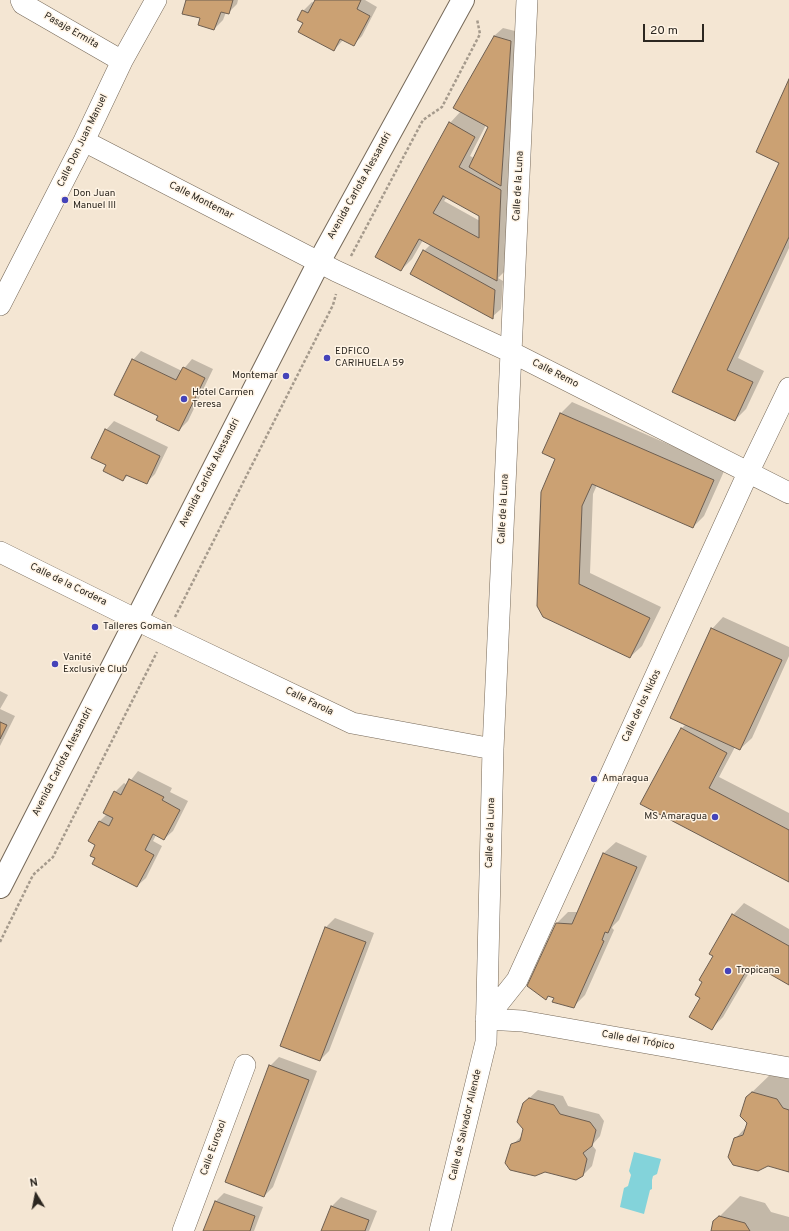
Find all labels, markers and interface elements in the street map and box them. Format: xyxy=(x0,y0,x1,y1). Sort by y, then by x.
street label: Pasaje Ermita xyxy=(41,10,101,52)
scale bar xyxy=(645,16,706,42)
text: 20 m xyxy=(650,23,678,39)
street label: Calle Don Juan Manuel xyxy=(55,93,111,189)
street label: Avenida Carlota Alessandri xyxy=(326,130,394,242)
street label: Calle de la Luna xyxy=(511,150,527,222)
street label: Calle Montemar xyxy=(167,180,235,222)
place label: Don Juan Manuel III xyxy=(73,188,116,212)
marker: Don Juan Manuel III xyxy=(60,195,70,205)
place label: EDFICO CARIHUELA 59 xyxy=(335,346,404,370)
marker: EDFICO CARIHUELA 59 xyxy=(322,353,332,363)
street label: Calle Remo xyxy=(530,357,580,391)
place label: Montemar xyxy=(232,370,278,382)
marker: Montemar xyxy=(281,371,291,381)
place label: Hotel Carmen Teresa xyxy=(192,387,254,410)
marker: Hotel Carmen Teresa xyxy=(179,394,189,404)
street label: Avenida Carlota Alessandri xyxy=(177,417,243,529)
street label: Calle de la Luna xyxy=(496,473,512,545)
street label: Calle de la Cordera xyxy=(28,561,108,609)
place label: Talleres Goman xyxy=(103,621,172,633)
marker: Talleres Goman xyxy=(90,622,100,632)
place label: Vanité Exclusive Club xyxy=(63,652,127,676)
marker: Vanité Exclusive Club xyxy=(50,659,60,669)
street label: Calle de los Nidos xyxy=(620,668,664,744)
street label: Calle Farola xyxy=(283,685,335,719)
street label: Avenida Carlota Alessandri xyxy=(30,706,96,818)
place label: Amaragua xyxy=(602,773,648,785)
marker: Amaragua xyxy=(589,774,599,784)
street label: Calle de la Luna xyxy=(484,798,498,868)
place label: MS Amaragua xyxy=(644,811,707,823)
marker: MS Amaragua xyxy=(710,812,720,822)
place label: Tropicana xyxy=(736,965,780,977)
marker: Tropicana xyxy=(723,966,733,976)
street label: Calle del Trópico xyxy=(601,1029,675,1053)
street label: Calle de Salvador Allende xyxy=(447,1068,485,1182)
street label: Calle Eurosol xyxy=(198,1119,230,1177)
north arrow xyxy=(16,1175,56,1215)
text: N xyxy=(29,1176,39,1191)

